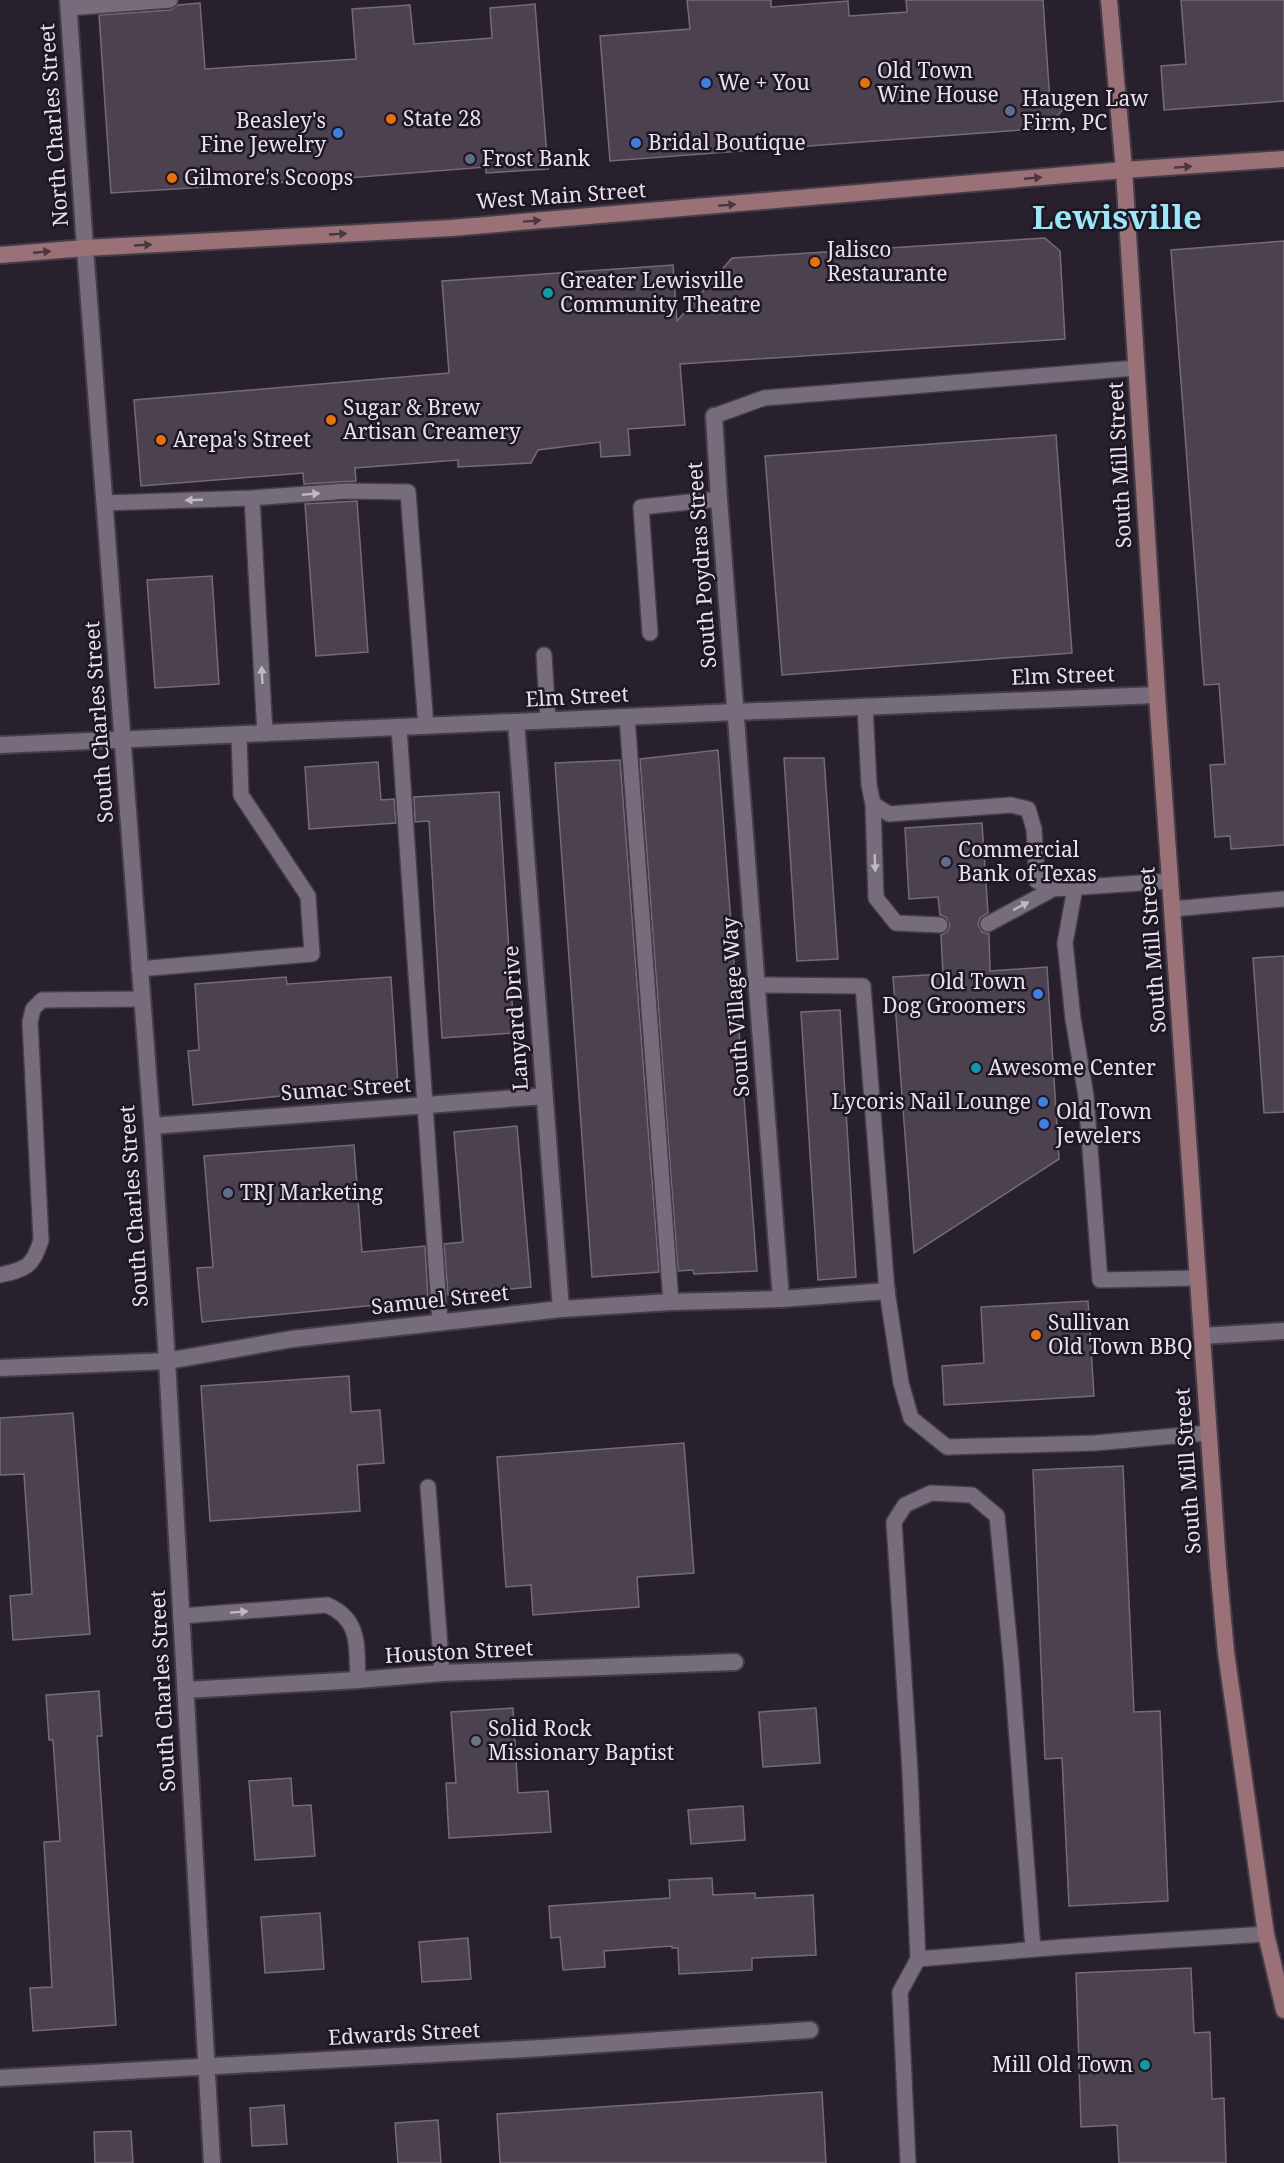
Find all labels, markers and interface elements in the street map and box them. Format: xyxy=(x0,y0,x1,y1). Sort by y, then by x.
street label: North Charles Street xyxy=(32,23,74,228)
place label: Old Town Wine House xyxy=(877,56,999,108)
place label: We + You xyxy=(718,68,810,96)
marker: We + You xyxy=(699,76,713,90)
marker: Old Town Wine House xyxy=(858,76,872,90)
place label: Haugen Law Firm, PC xyxy=(1022,84,1149,136)
place label: State 28 xyxy=(403,104,481,132)
marker: Haugen Law Firm, PC xyxy=(1003,104,1017,118)
place label: Beasley's Fine Jewelry xyxy=(200,106,326,158)
marker: State 28 xyxy=(384,112,398,126)
marker: Beasley's Fine Jewelry xyxy=(331,126,345,140)
place label: Bridal Boutique xyxy=(648,128,806,156)
marker: Bridal Boutique xyxy=(629,136,643,150)
place label: Frost Bank xyxy=(482,144,591,172)
marker: Frost Bank xyxy=(463,152,477,166)
one-way arrow xyxy=(1173,162,1192,172)
place label: Gilmore's Scoops xyxy=(184,163,353,191)
marker: Gilmore's Scoops xyxy=(165,171,179,185)
one-way arrow xyxy=(1023,173,1042,183)
street label: West Main Street xyxy=(475,175,647,215)
district label: Lewisville xyxy=(1032,194,1202,239)
one-way arrow xyxy=(717,200,736,210)
one-way arrow xyxy=(523,216,542,226)
one-way arrow xyxy=(328,229,347,238)
place label: Jalisco Restaurante xyxy=(826,235,948,287)
one-way arrow xyxy=(133,240,152,249)
one-way arrow xyxy=(33,247,52,257)
marker: Jalisco Restaurante xyxy=(808,255,822,269)
place label: Greater Lewisville Community Theatre xyxy=(560,266,761,318)
marker: Greater Lewisville Community Theatre xyxy=(541,286,555,300)
street label: South Mill Street xyxy=(1101,381,1137,549)
place label: Sugar & Brew Artisan Creamery xyxy=(343,393,521,445)
marker: Sugar & Brew Artisan Creamery xyxy=(324,413,338,427)
place label: Arepa's Street xyxy=(173,425,311,453)
marker: Arepa's Street xyxy=(154,433,168,447)
street label: South Poydras Street xyxy=(680,461,722,669)
one-way arrow xyxy=(301,489,320,498)
one-way arrow xyxy=(184,496,203,505)
street label: South Charles Street xyxy=(77,620,119,824)
street label: Elm Street xyxy=(1011,659,1115,691)
one-way arrow xyxy=(257,666,267,685)
street label: Elm Street xyxy=(525,679,629,713)
place label: Commercial Bank of Texas xyxy=(958,835,1097,887)
one-way arrow xyxy=(870,853,880,872)
marker: Commercial Bank of Texas xyxy=(939,855,953,869)
street label: South Mill Street xyxy=(1132,866,1172,1034)
one-way arrow xyxy=(1012,901,1029,911)
street label: South Village Way xyxy=(715,916,755,1098)
street label: Lanyard Drive xyxy=(496,945,534,1091)
place label: Old Town Dog Groomers xyxy=(882,967,1026,1019)
marker: Old Town Dog Groomers xyxy=(1031,987,1045,1001)
place label: Awesome Center xyxy=(988,1053,1156,1081)
marker: Awesome Center xyxy=(969,1061,983,1075)
street label: Sumac Street xyxy=(280,1069,412,1107)
place label: Lycoris Nail Lounge xyxy=(832,1087,1031,1115)
marker: Lycoris Nail Lounge xyxy=(1036,1095,1050,1109)
place label: Old Town Jewelers xyxy=(1055,1097,1152,1149)
street label: South Charles Street xyxy=(112,1104,154,1308)
marker: Old Town Jewelers xyxy=(1037,1117,1051,1131)
place label: TRJ Marketing xyxy=(240,1178,384,1206)
marker: TRJ Marketing xyxy=(221,1186,235,1200)
street label: Samuel Street xyxy=(370,1278,510,1320)
place label: Sullivan Old Town BBQ xyxy=(1048,1308,1193,1360)
marker: Sullivan Old Town BBQ xyxy=(1029,1328,1043,1342)
street label: South Mill Street xyxy=(1167,1387,1207,1555)
street label: South Charles Street xyxy=(143,1589,181,1793)
one-way arrow xyxy=(230,1607,249,1617)
street label: Houston Street xyxy=(384,1633,534,1669)
place label: Solid Rock Missionary Baptist xyxy=(488,1714,674,1766)
marker: Solid Rock Missionary Baptist xyxy=(469,1734,483,1748)
street label: Edwards Street xyxy=(327,2015,481,2051)
place label: Mill Old Town xyxy=(992,2050,1133,2078)
marker: Mill Old Town xyxy=(1138,2058,1152,2072)

